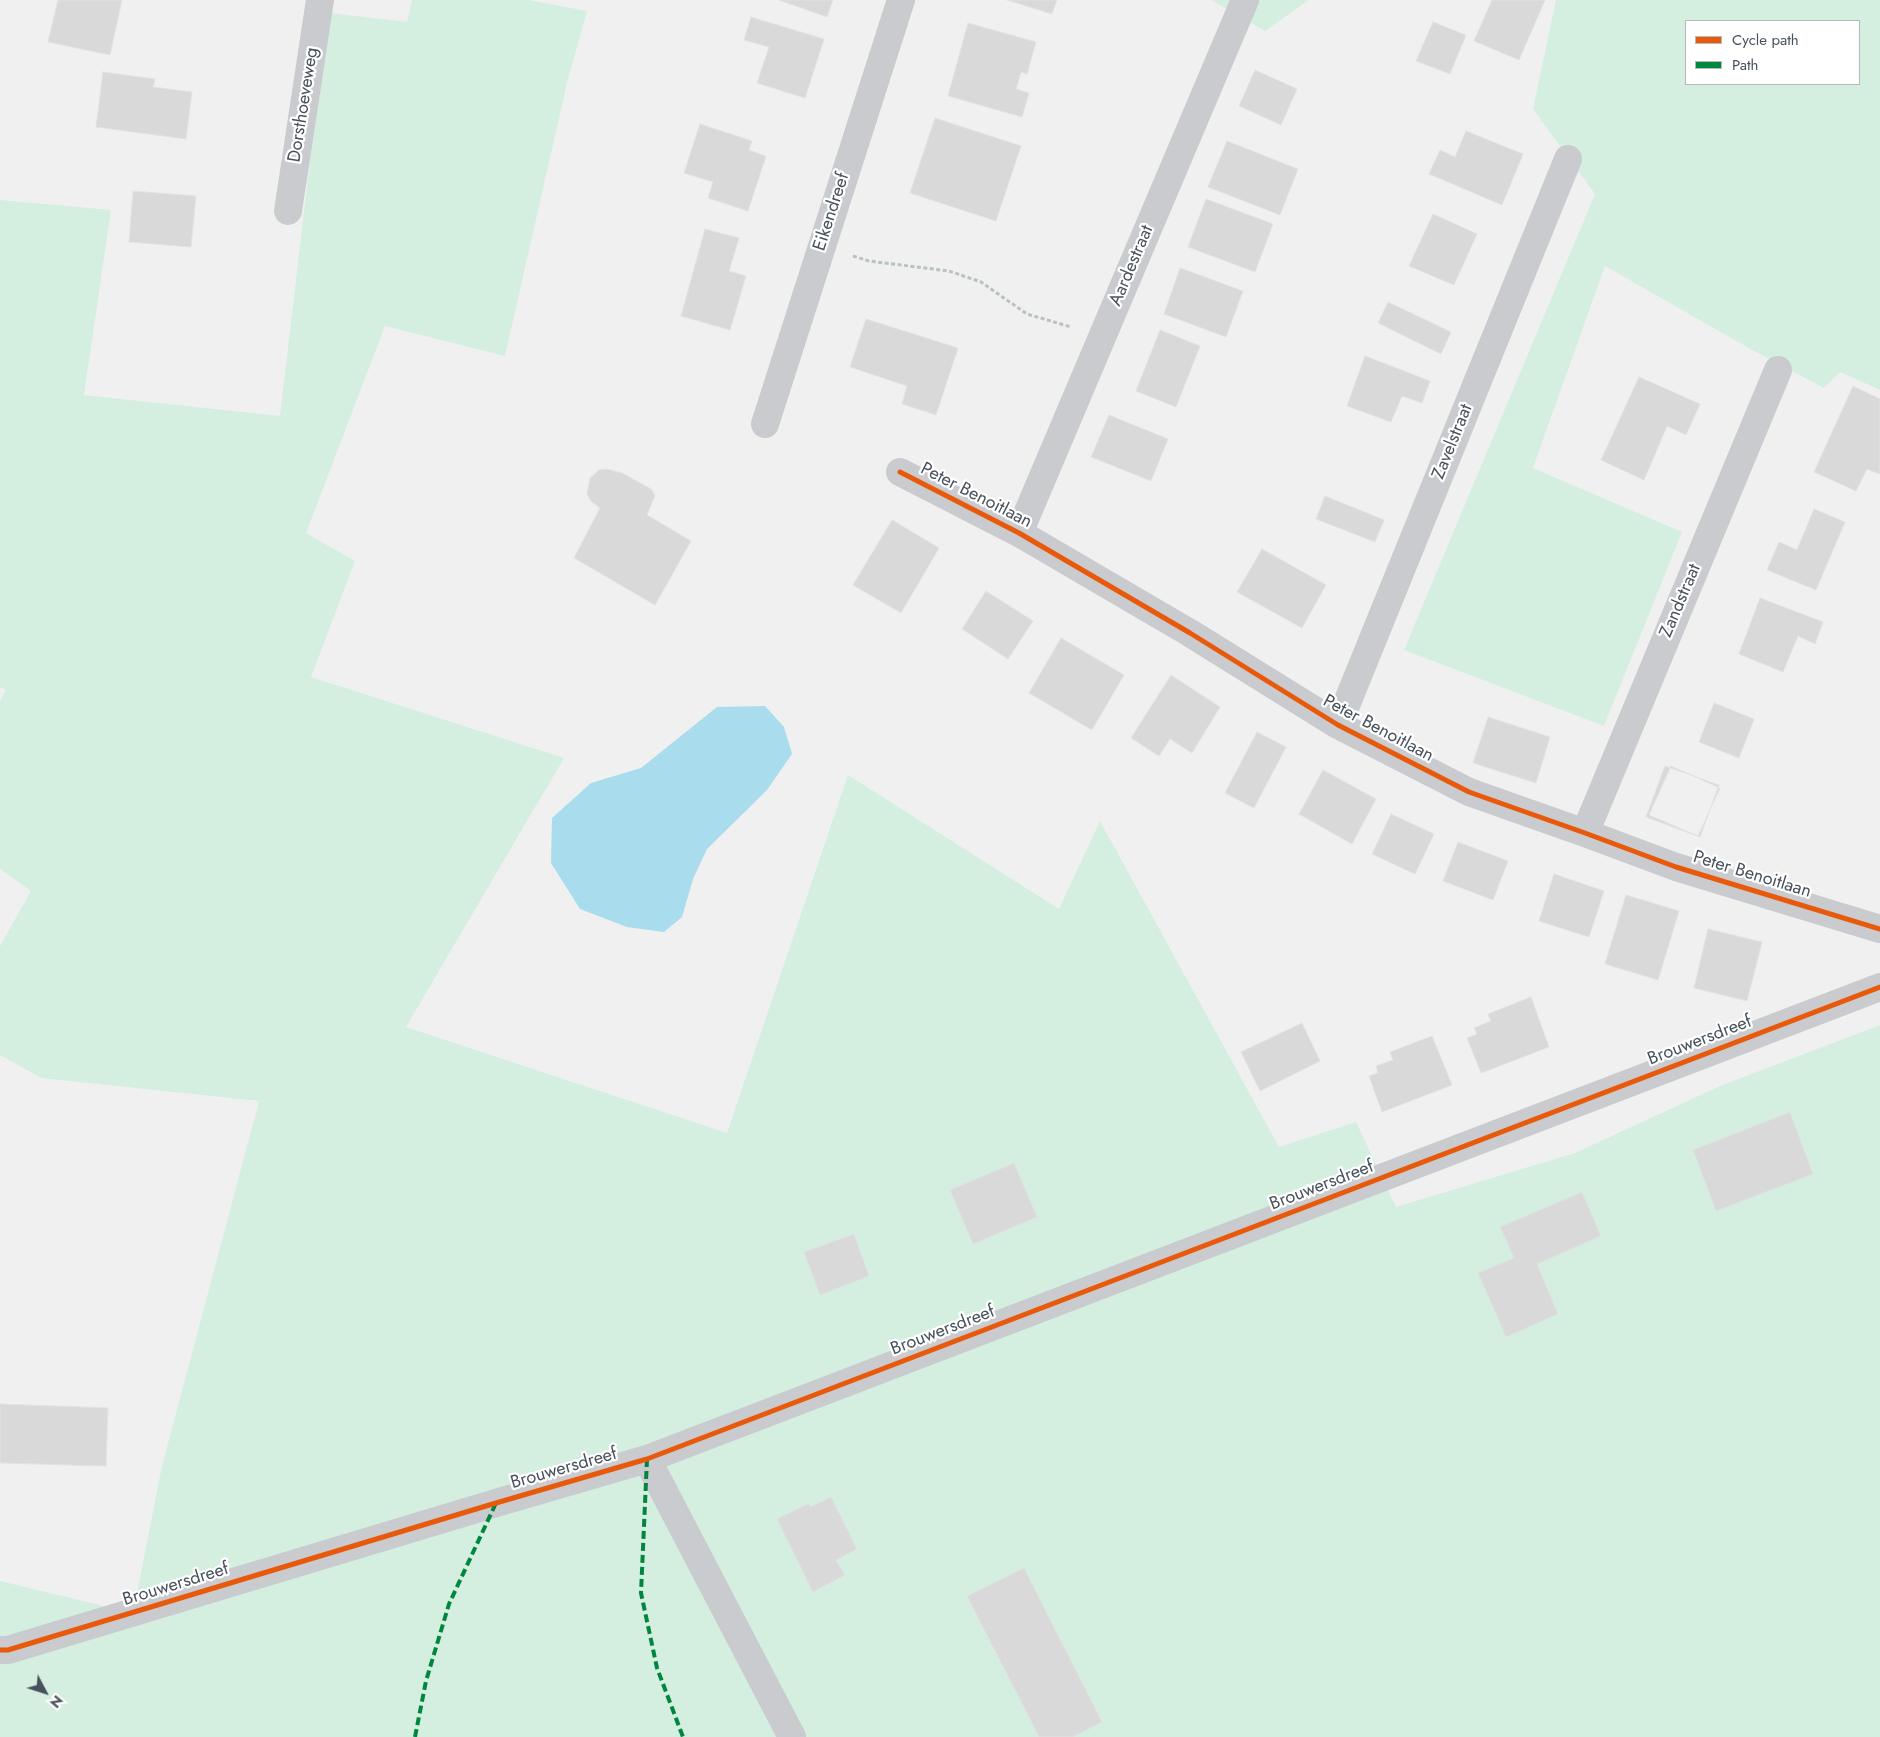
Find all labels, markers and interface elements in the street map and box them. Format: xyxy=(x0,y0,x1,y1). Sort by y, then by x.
legend xyxy=(1685,20,1860,85)
text: Cycle path xyxy=(1732,29,1799,51)
street label: Dorsthoeveweg xyxy=(284,46,324,164)
text: Path xyxy=(1732,54,1758,76)
street label: Eikendreef xyxy=(809,170,855,254)
street label: Aardestraat xyxy=(1105,222,1159,310)
street label: Zavelstraat xyxy=(1428,401,1478,483)
street label: Peter Benoitlaan xyxy=(917,459,1035,533)
street label: Zandstraat xyxy=(1656,561,1706,641)
street label: Peter Benoitlaan xyxy=(1319,691,1437,767)
street label: Peter Benoitlaan xyxy=(1690,847,1814,903)
street label: Brouwersdreef xyxy=(1645,1011,1755,1071)
street label: Brouwersdreef xyxy=(1267,1156,1377,1216)
street label: Brouwersdreef xyxy=(888,1301,998,1361)
street label: Brouwersdreef xyxy=(508,1443,620,1495)
street label: Brouwersdreef xyxy=(120,1559,232,1611)
north arrow xyxy=(20,1667,70,1717)
text: N xyxy=(45,1691,68,1712)

